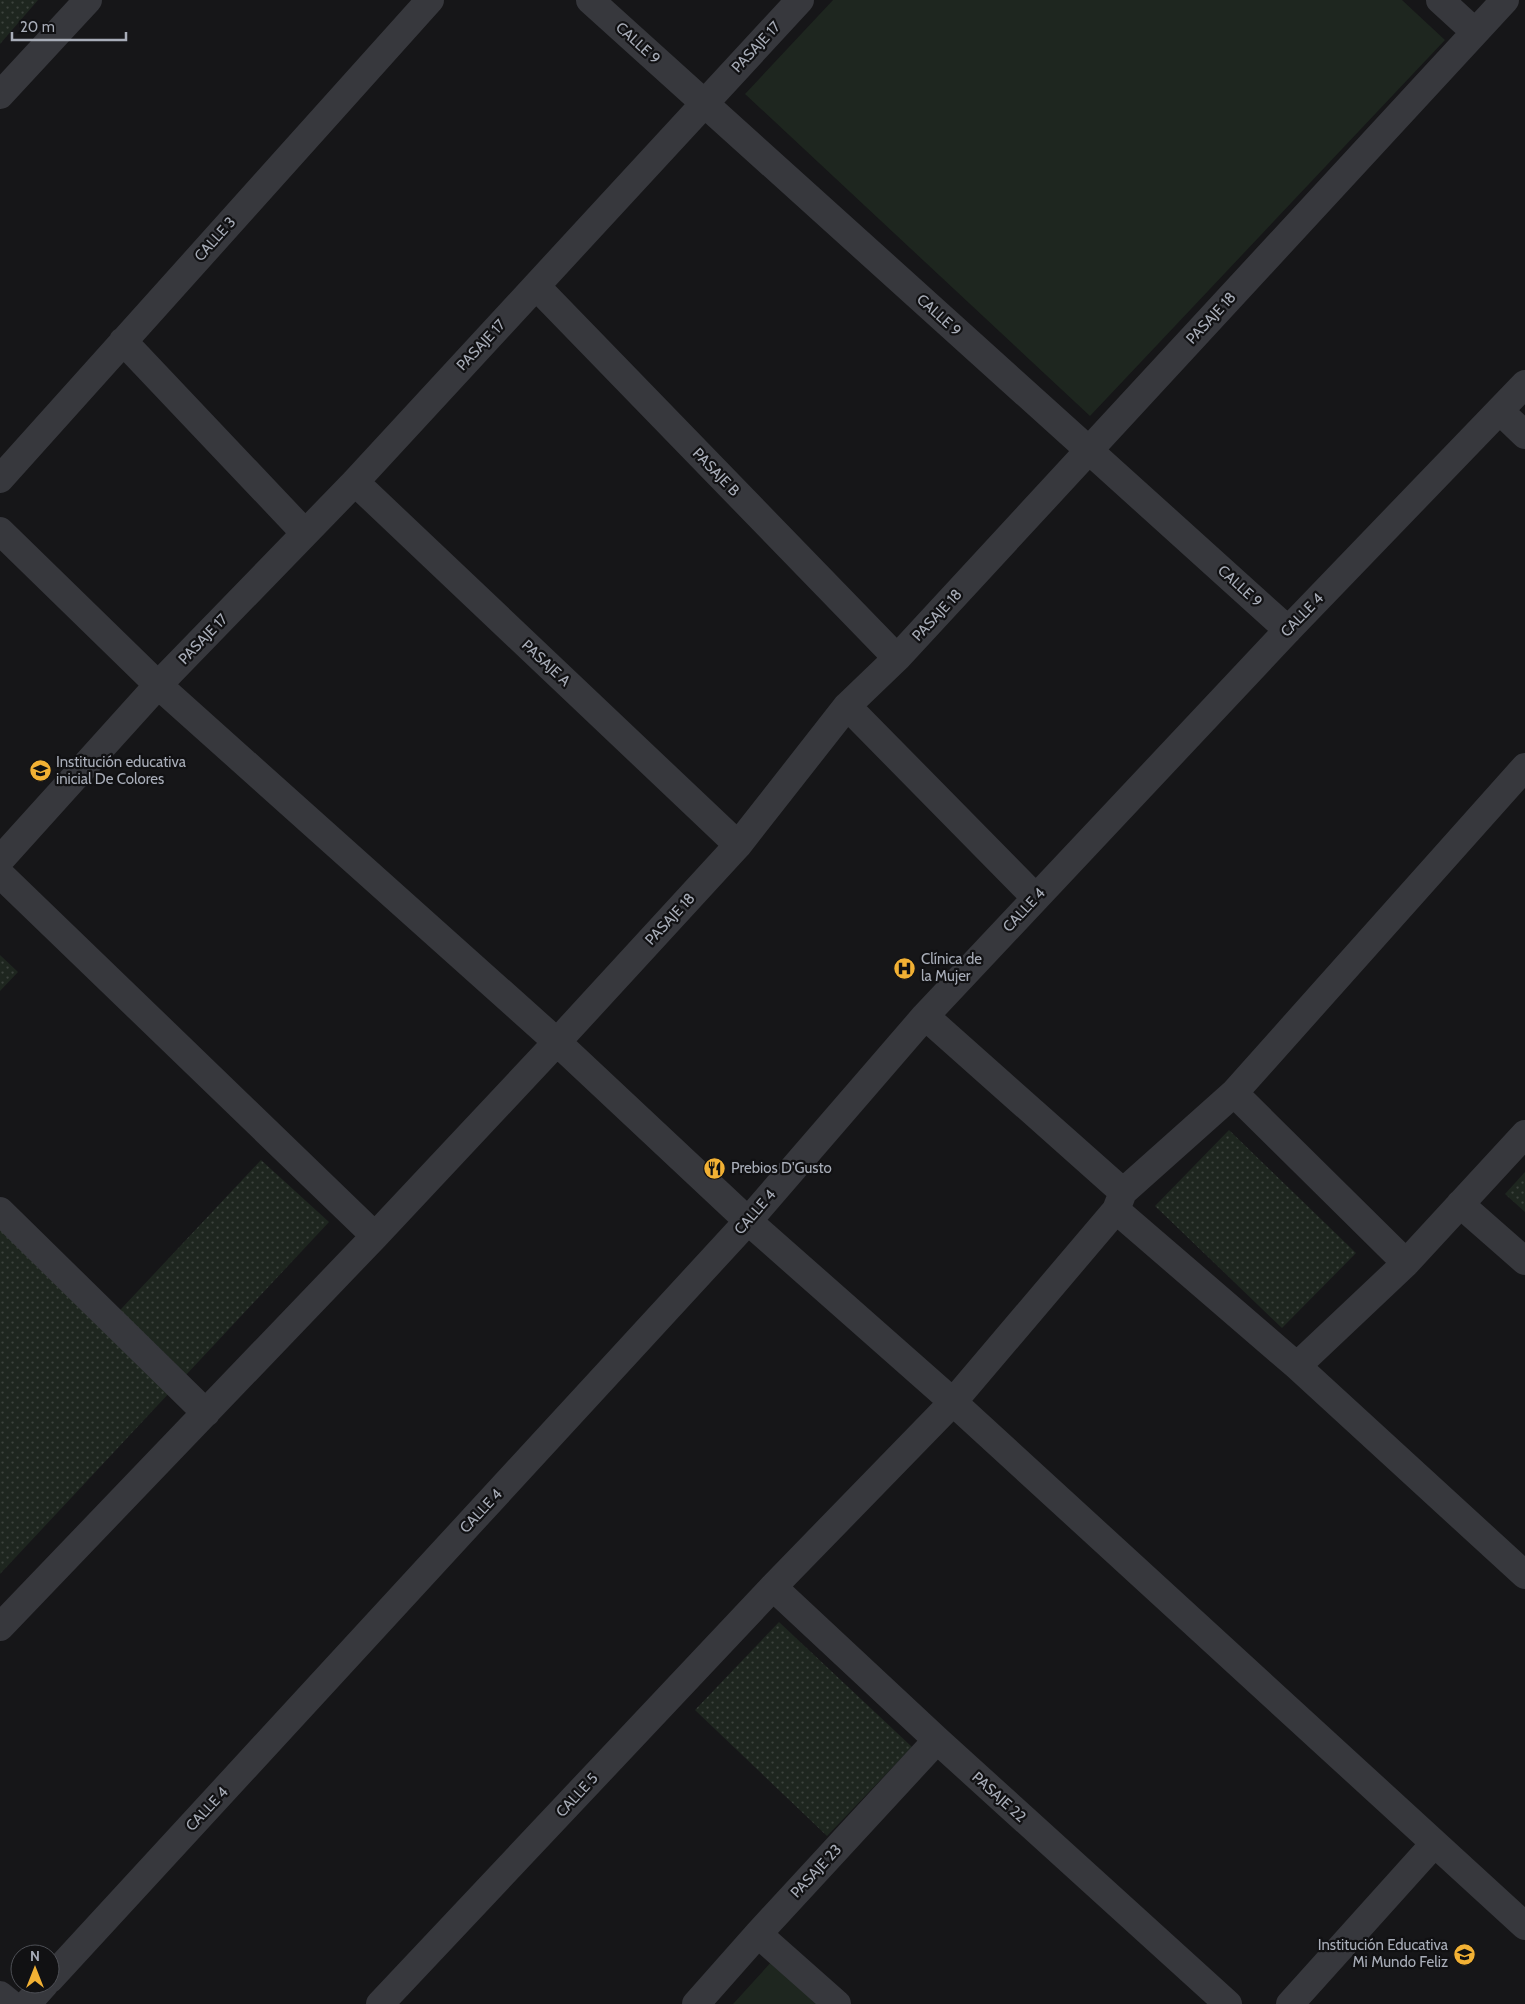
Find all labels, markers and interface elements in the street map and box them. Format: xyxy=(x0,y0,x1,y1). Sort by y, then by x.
scale bar xyxy=(12,10,126,42)
street label: PASAJE 17 xyxy=(728,17,784,76)
text: 20 m xyxy=(20,18,55,36)
street label: CALLE 9 xyxy=(612,18,664,68)
street label: CALLE 3 xyxy=(190,213,240,265)
street label: PASAJE 18 xyxy=(1182,288,1240,348)
street label: CALLE 9 xyxy=(913,290,965,340)
street label: PASAJE 17 xyxy=(453,315,509,374)
street label: PASAJE B xyxy=(689,444,743,500)
street label: CALLE 9 xyxy=(1214,561,1266,611)
street label: PASAJE 18 xyxy=(908,585,966,645)
street label: CALLE 4 xyxy=(1277,589,1327,641)
street label: PASAJE 17 xyxy=(175,610,232,668)
street label: PASAJE A xyxy=(518,636,575,691)
place label: Institución educativa inicial De Colores xyxy=(56,753,187,788)
school or university icon: Institución educativa inicial De Colores xyxy=(28,759,52,783)
street label: CALLE 4 xyxy=(999,884,1049,936)
street label: PASAJE 18 xyxy=(641,889,699,949)
place label: Clínica de la Mujer xyxy=(921,950,982,985)
hospital icon: Clínica de la Mujer xyxy=(893,956,917,980)
restaurant icon: Prebios D'Gusto xyxy=(703,1156,727,1180)
place label: Prebios D'Gusto xyxy=(731,1159,832,1177)
street label: CALLE 4 xyxy=(731,1186,780,1238)
street label: CALLE 4 xyxy=(456,1485,506,1537)
street label: PASAJE 22 xyxy=(968,1768,1030,1826)
street label: CALLE 5 xyxy=(552,1769,602,1821)
street label: CALLE 4 xyxy=(182,1783,232,1835)
street label: PASAJE 23 xyxy=(787,1840,845,1902)
place label: Institución Educativa Mi Mundo Feliz xyxy=(1318,1936,1449,1971)
school or university icon: Institución Educativa Mi Mundo Feliz xyxy=(1452,1942,1476,1966)
north arrow xyxy=(10,1944,60,1994)
text: N xyxy=(30,1947,40,1965)

